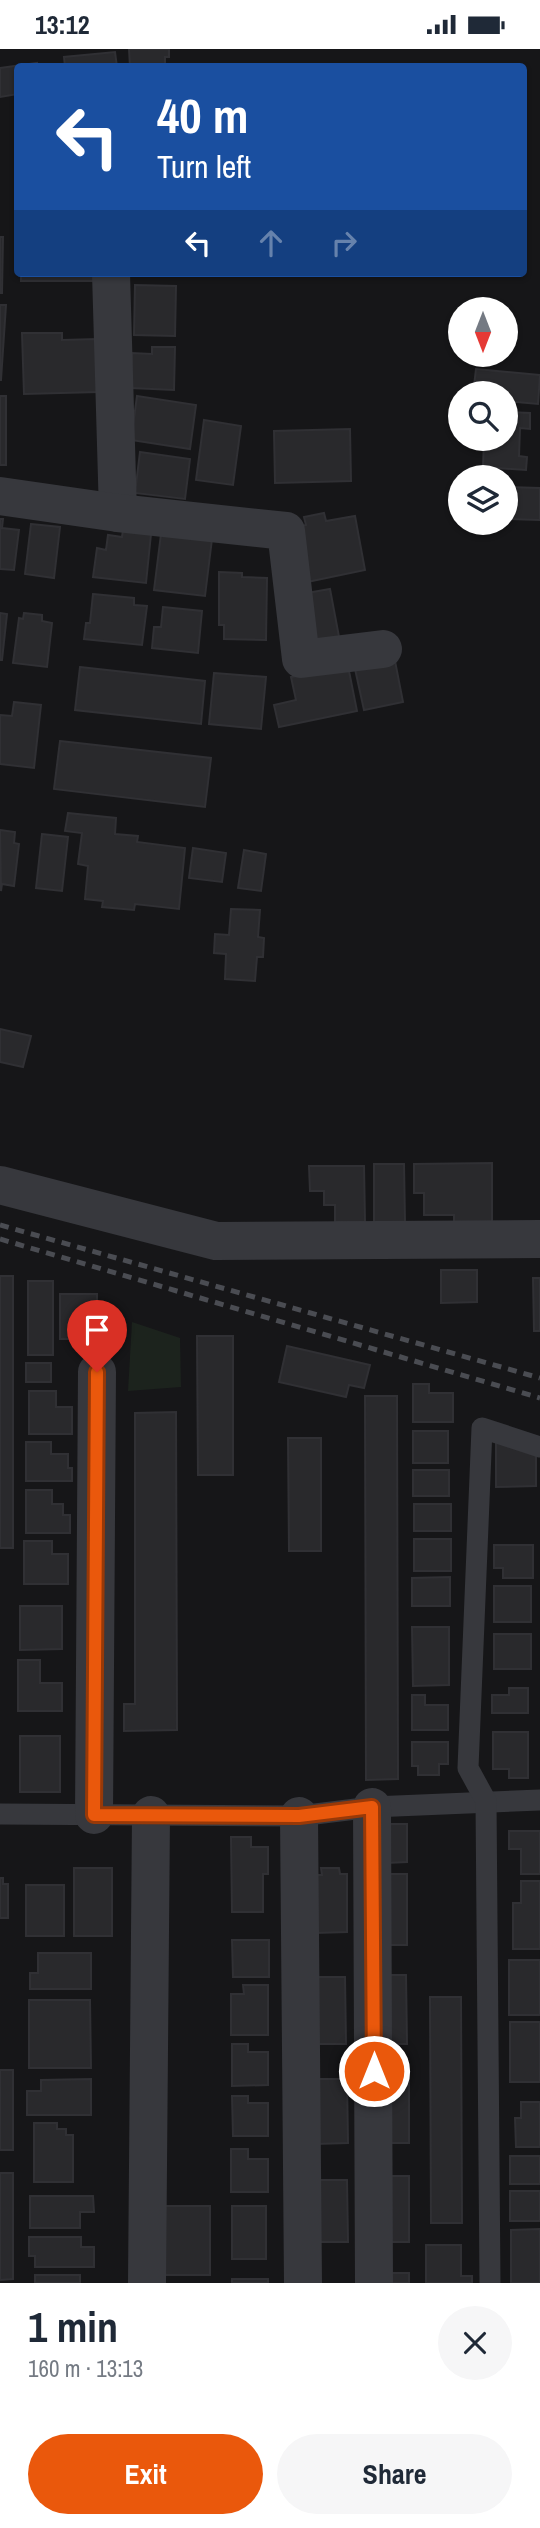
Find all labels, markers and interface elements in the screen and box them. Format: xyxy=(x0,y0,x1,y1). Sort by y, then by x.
text: 13:12 xyxy=(35,7,90,42)
text: 40 m xyxy=(157,82,249,148)
icon: left xyxy=(42,91,133,182)
text: Turn left xyxy=(157,145,251,188)
icon: left xyxy=(179,224,217,262)
icon: ahead xyxy=(252,224,290,262)
icon: right xyxy=(325,224,363,262)
north arrow xyxy=(448,297,518,367)
map controls xyxy=(448,297,518,535)
button: search xyxy=(448,381,518,451)
button: layers xyxy=(448,465,518,535)
pin xyxy=(67,1300,127,1372)
icon: arrive xyxy=(78,1311,116,1349)
position arrow xyxy=(337,2034,411,2108)
text: 1 min xyxy=(28,2299,118,2355)
button: close xyxy=(438,2306,512,2380)
text: 160 m · 13:13 xyxy=(28,2353,143,2384)
button: Exit xyxy=(28,2434,263,2514)
button: Share xyxy=(277,2434,512,2514)

